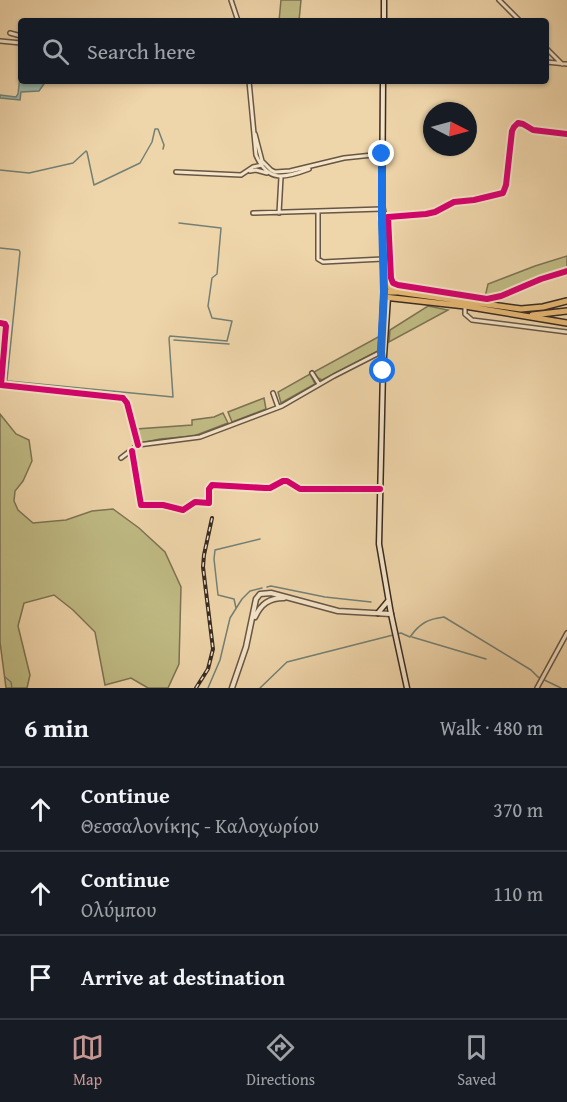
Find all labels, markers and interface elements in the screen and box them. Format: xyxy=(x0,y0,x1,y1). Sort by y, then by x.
search box xyxy=(18,18,549,84)
icon: search xyxy=(39,35,72,68)
text: Search here xyxy=(87,35,196,67)
north arrow xyxy=(423,102,477,156)
route end xyxy=(368,140,394,166)
route start xyxy=(369,357,395,383)
text: 6 min xyxy=(24,708,89,747)
text: Walk · 480 m xyxy=(440,713,543,742)
text: Continue xyxy=(81,779,170,811)
icon: ahead xyxy=(24,793,57,826)
text: 370 m xyxy=(493,795,543,824)
text: Θεσσαλονίκης - Καλοχωρίου xyxy=(81,811,319,840)
text: Continue xyxy=(81,863,170,895)
icon: ahead xyxy=(24,877,57,910)
text: 110 m xyxy=(493,879,543,908)
text: Ολύμπου xyxy=(81,895,156,924)
icon: arrive xyxy=(24,961,57,994)
text: Arrive at destination xyxy=(81,961,285,993)
tab: Map xyxy=(71,1031,104,1091)
tab: Directions xyxy=(246,1031,315,1091)
tab: Saved xyxy=(457,1031,496,1091)

